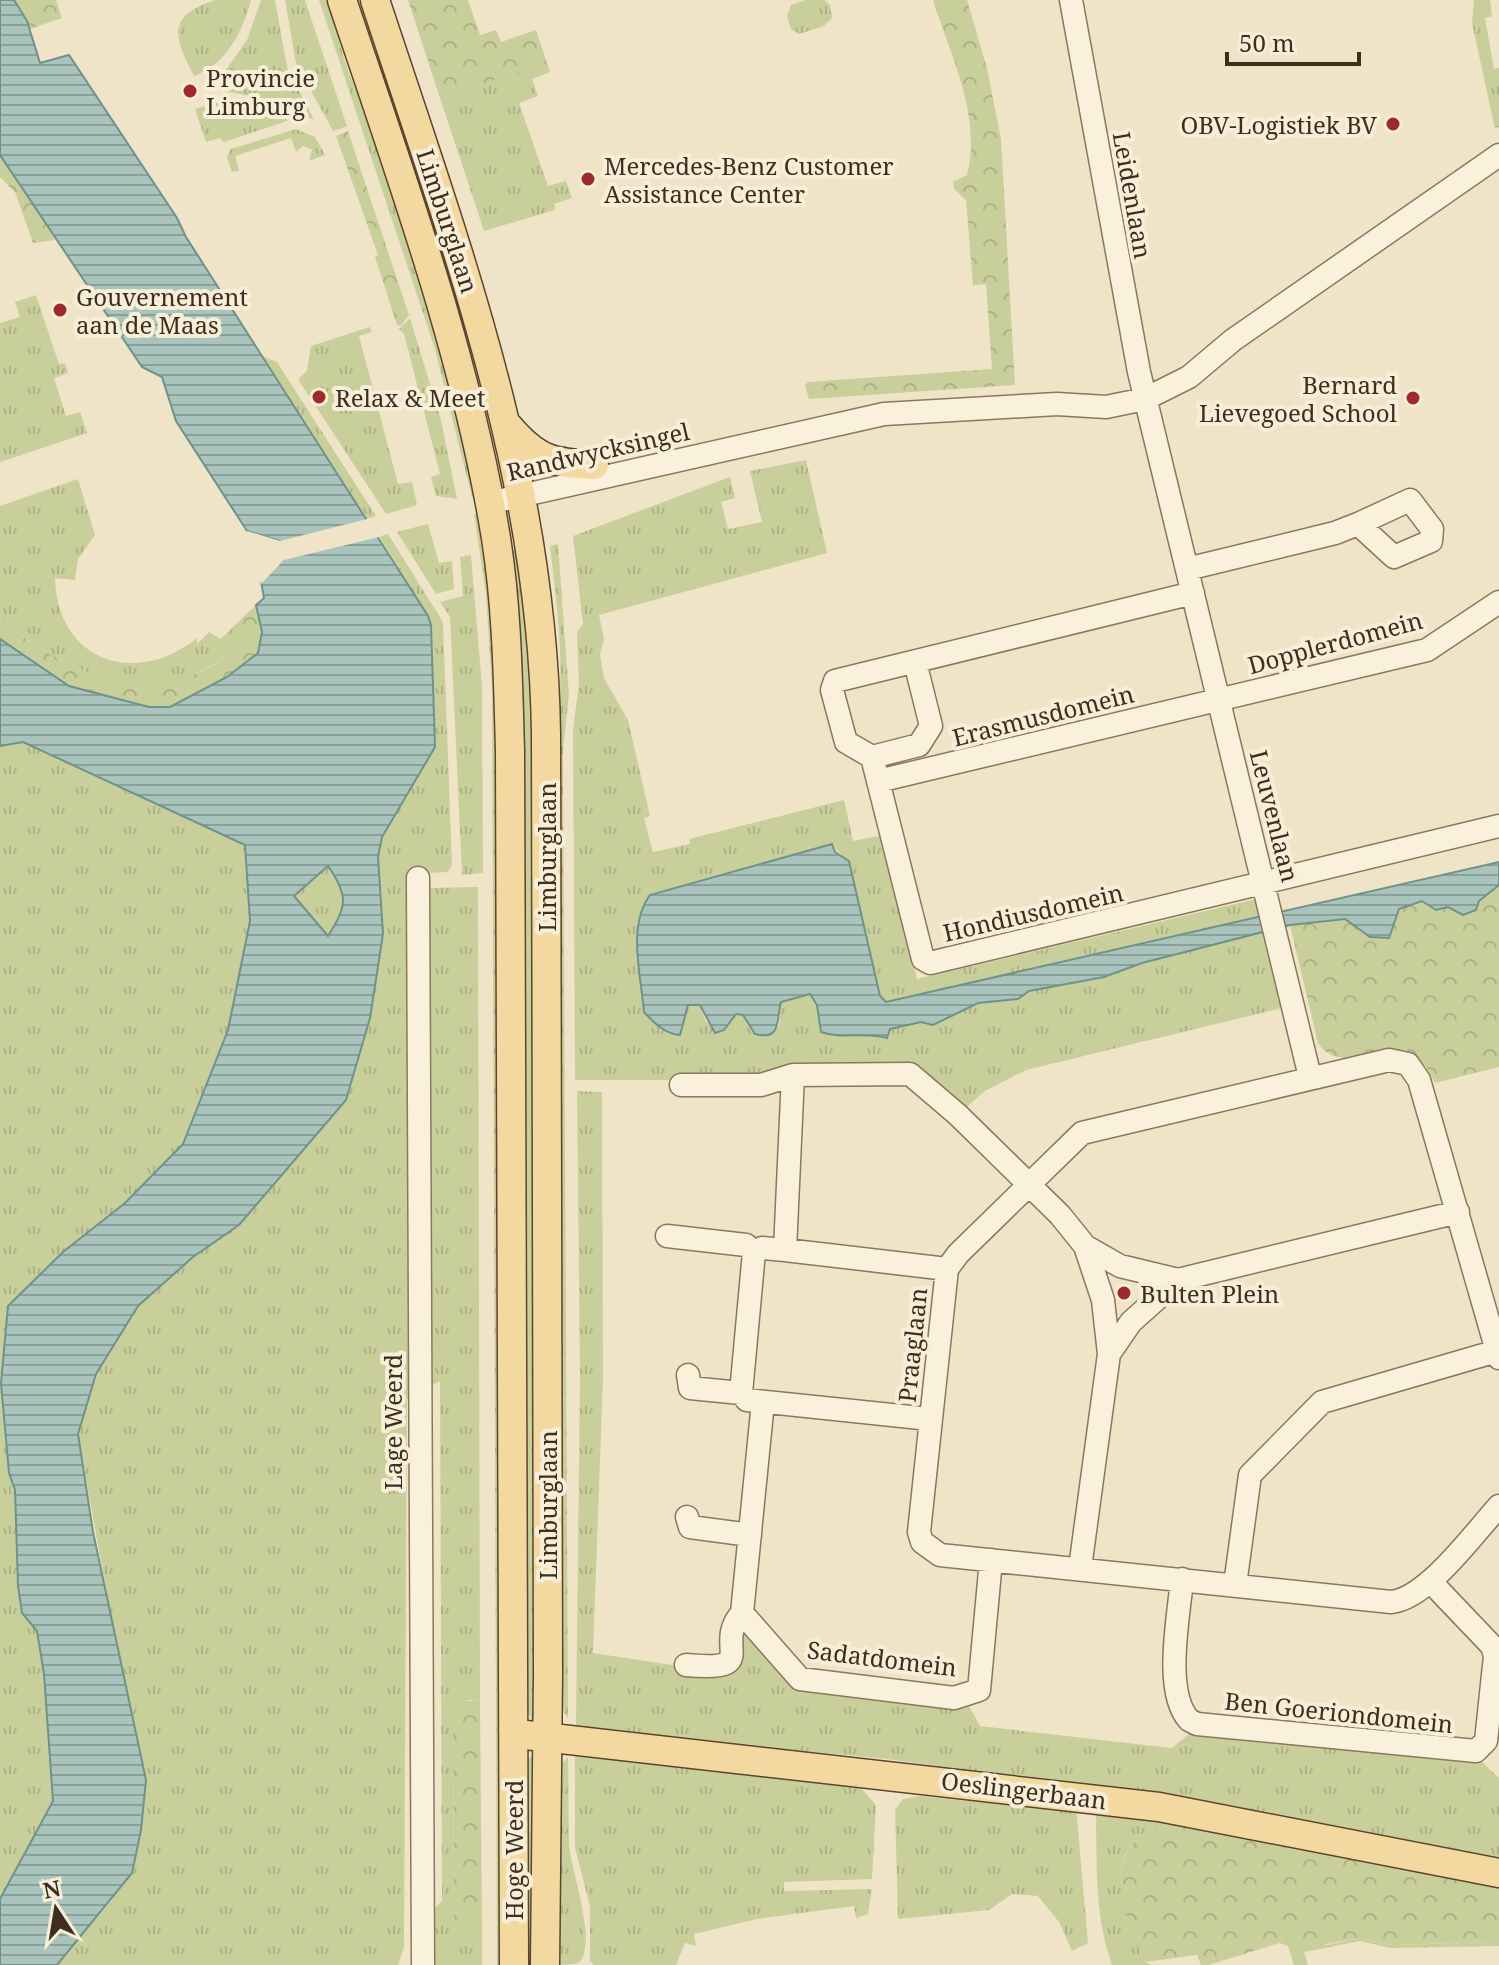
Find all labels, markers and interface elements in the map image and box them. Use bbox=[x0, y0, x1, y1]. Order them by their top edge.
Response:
scale bar bbox=[1227, 16, 1359, 66]
text: 50 m bbox=[1239, 26, 1295, 59]
place label: Provincie Limburg bbox=[206, 61, 315, 122]
marker: Provincie Limburg bbox=[181, 82, 199, 100]
place label: OBV-Logistiek BV bbox=[1180, 108, 1378, 141]
marker: OBV-Logistiek BV bbox=[1384, 115, 1402, 133]
street label: Leidenlaan bbox=[1106, 129, 1160, 261]
street label: Limburglaan bbox=[409, 145, 487, 297]
place label: Mercedes-Benz Customer Assistance Center bbox=[604, 149, 894, 210]
marker: Mercedes-Benz Customer Assistance Center bbox=[579, 170, 597, 188]
place label: Gouvernement aan de Maas bbox=[76, 280, 248, 341]
marker: Gouvernement aan de Maas bbox=[51, 301, 69, 319]
place label: Bernard Lievegoed School bbox=[1199, 368, 1398, 429]
place label: Relax & Meet bbox=[335, 381, 485, 414]
marker: Relax & Meet bbox=[310, 388, 328, 406]
marker: Bernard Lievegoed School bbox=[1404, 389, 1422, 407]
street label: Randwycksingel bbox=[503, 414, 693, 488]
street label: Dopplerdomein bbox=[1244, 603, 1426, 681]
street label: Erasmusdomein bbox=[949, 676, 1137, 754]
street label: Leuvenlaan bbox=[1243, 746, 1307, 886]
street label: Limburglaan bbox=[530, 782, 563, 932]
street label: Hondiusdomein bbox=[940, 875, 1126, 949]
place label: Bulten Plein bbox=[1140, 1277, 1279, 1310]
marker: Bulten Plein bbox=[1115, 1284, 1133, 1302]
street label: Praaglaan bbox=[890, 1286, 934, 1404]
street label: Lage Weerd bbox=[376, 1354, 409, 1490]
street label: Limburglaan bbox=[531, 1430, 564, 1580]
street label: Sadatdomein bbox=[805, 1632, 959, 1684]
street label: Ben Goeriondomein bbox=[1223, 1684, 1455, 1740]
street label: Oeslingerbaan bbox=[939, 1763, 1109, 1817]
street label: Hoge Weerd bbox=[497, 1780, 530, 1920]
north arrow bbox=[16, 1869, 96, 1949]
text: N bbox=[40, 1872, 63, 1905]

